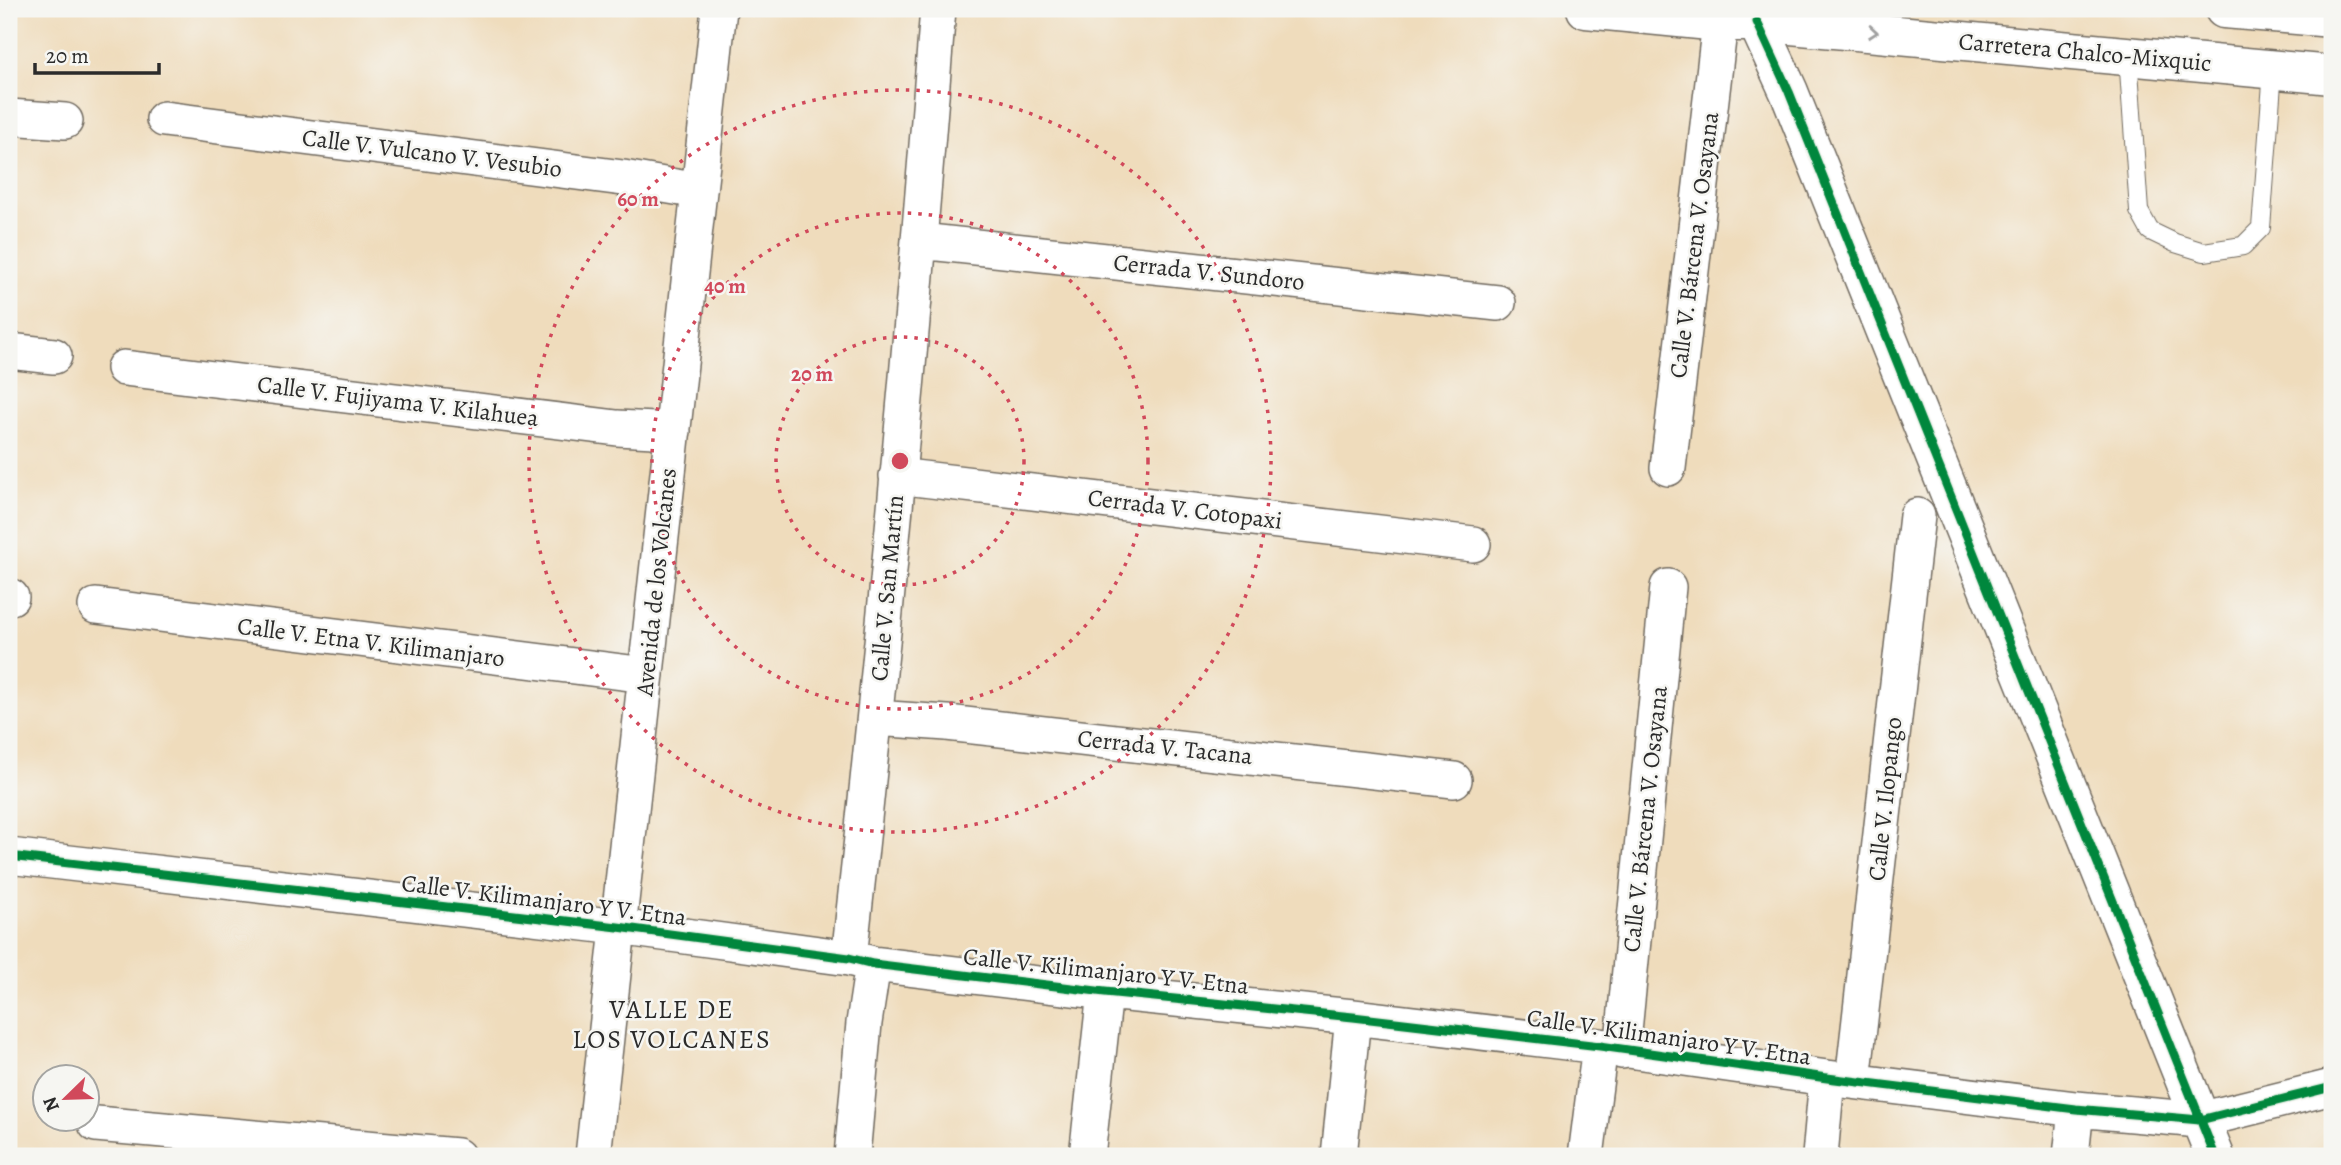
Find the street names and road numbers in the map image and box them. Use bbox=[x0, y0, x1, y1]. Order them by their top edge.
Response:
street label: Carretera Chalco-Mixquic bbox=[1957, 25, 2213, 79]
street label: Calle V. Bárcena V. Osayana bbox=[1662, 109, 1726, 380]
street label: Calle V. Vulcano V. Vesubio bbox=[300, 121, 564, 185]
street label: Cerrada V. Sundoro bbox=[1112, 246, 1306, 298]
street label: Calle V. Fujiyama V. Kilahuea bbox=[256, 368, 541, 434]
street label: Avenida de los Volcanes bbox=[628, 466, 684, 699]
street label: Cerrada V. Cotopaxi bbox=[1086, 481, 1284, 537]
street label: Calle V. San Martín bbox=[863, 494, 911, 682]
street label: Calle V. Etna V. Kilimanjaro bbox=[235, 610, 507, 674]
street label: Calle V. Bárcena V. Osayana bbox=[1615, 683, 1675, 954]
street label: Calle V. Ilopango bbox=[1860, 715, 1910, 883]
street label: Cerrada V. Tacana bbox=[1076, 722, 1255, 772]
street label: Calle V. Kilimanjaro Y V. Etna bbox=[400, 867, 689, 933]
street label: Calle V. Kilimanjaro Y V. Etna bbox=[962, 940, 1251, 1002]
street label: Calle V. Kilimanjaro Y V. Etna bbox=[1525, 1001, 1814, 1073]

